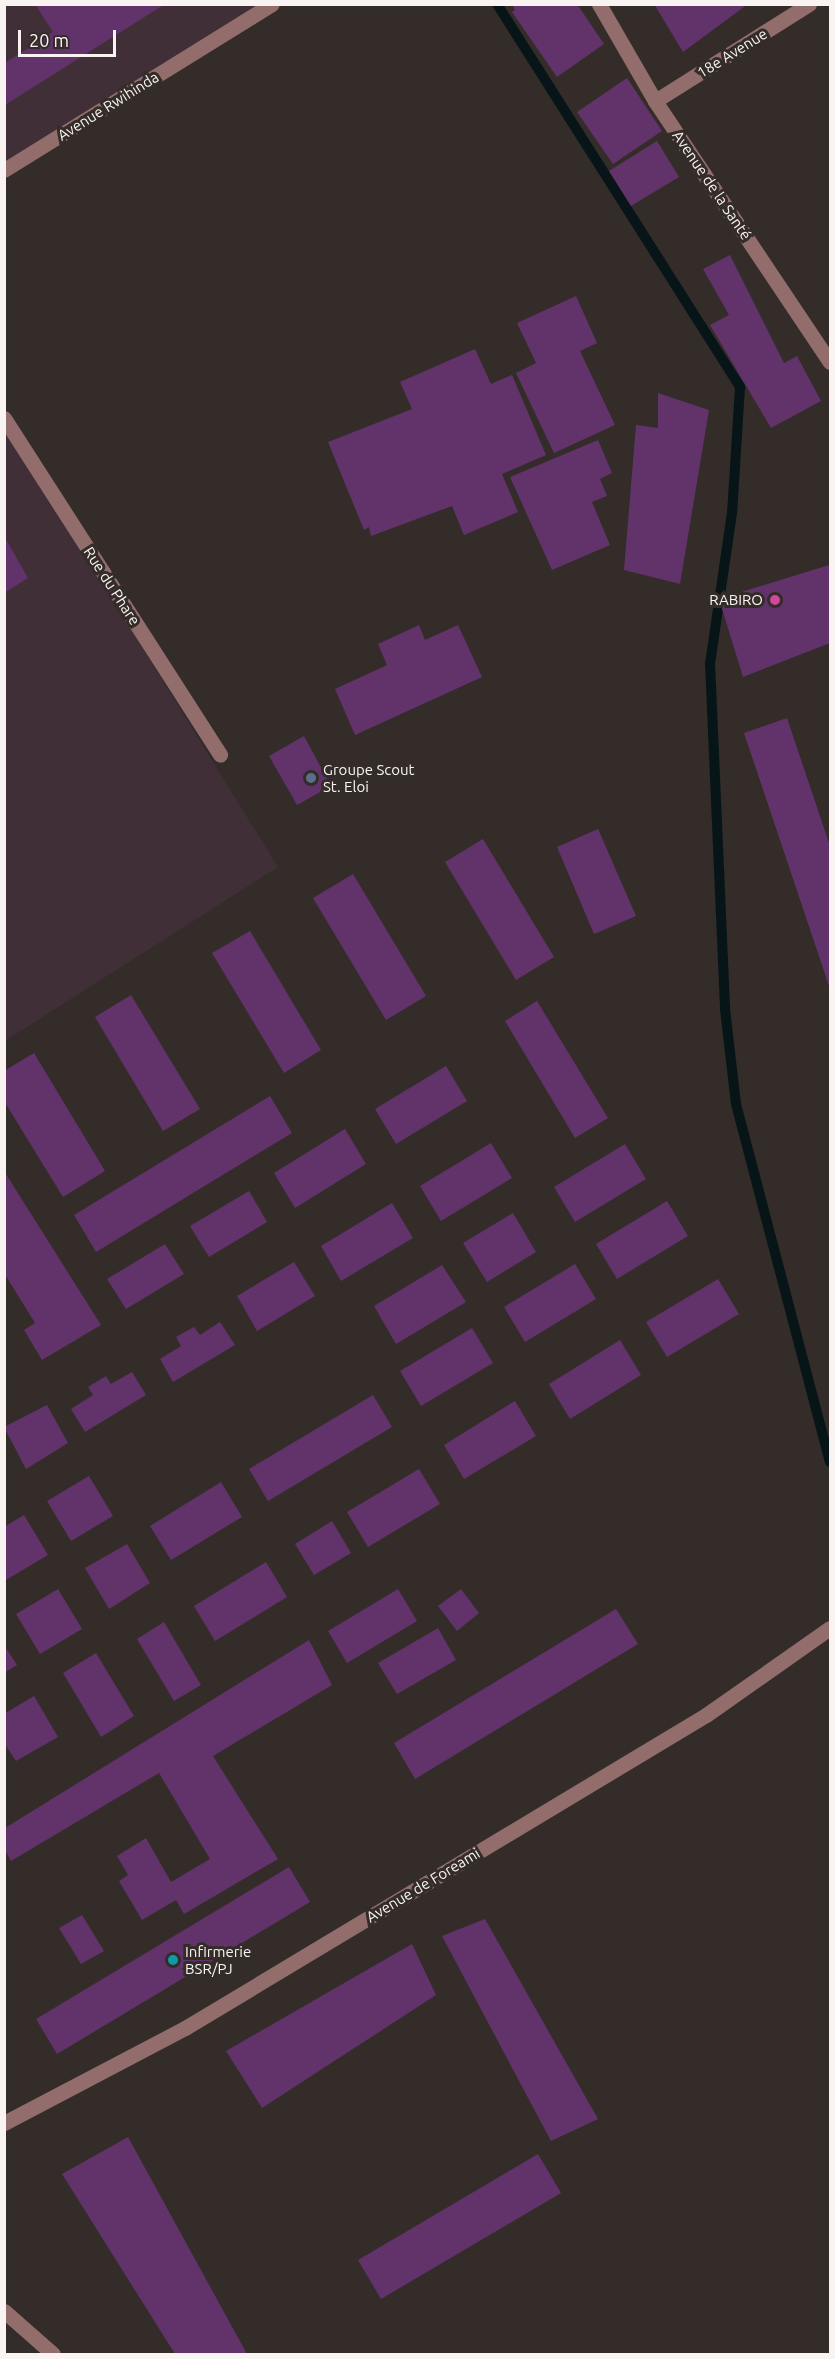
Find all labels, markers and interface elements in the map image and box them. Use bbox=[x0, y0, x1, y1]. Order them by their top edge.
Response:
scale bar bbox=[21, 18, 118, 56]
street label: 18e Avenue bbox=[694, 24, 770, 82]
text: 20 m bbox=[29, 30, 69, 50]
street label: Avenue Rwihinda bbox=[54, 68, 162, 144]
street label: Avenue de la Santé bbox=[669, 127, 755, 243]
street label: Rue du Phare bbox=[80, 544, 144, 628]
place label: RABIRO bbox=[709, 591, 763, 609]
marker: RABIRO bbox=[768, 593, 782, 607]
place label: Groupe Scout St. Eloi bbox=[323, 760, 414, 795]
marker: Groupe Scout St. Eloi bbox=[304, 771, 318, 785]
street label: Avenue de Foreami bbox=[363, 1844, 483, 1926]
place label: Infirmerie BSR/PJ bbox=[185, 1942, 251, 1977]
marker: Infirmerie BSR/PJ bbox=[166, 1953, 180, 1967]

